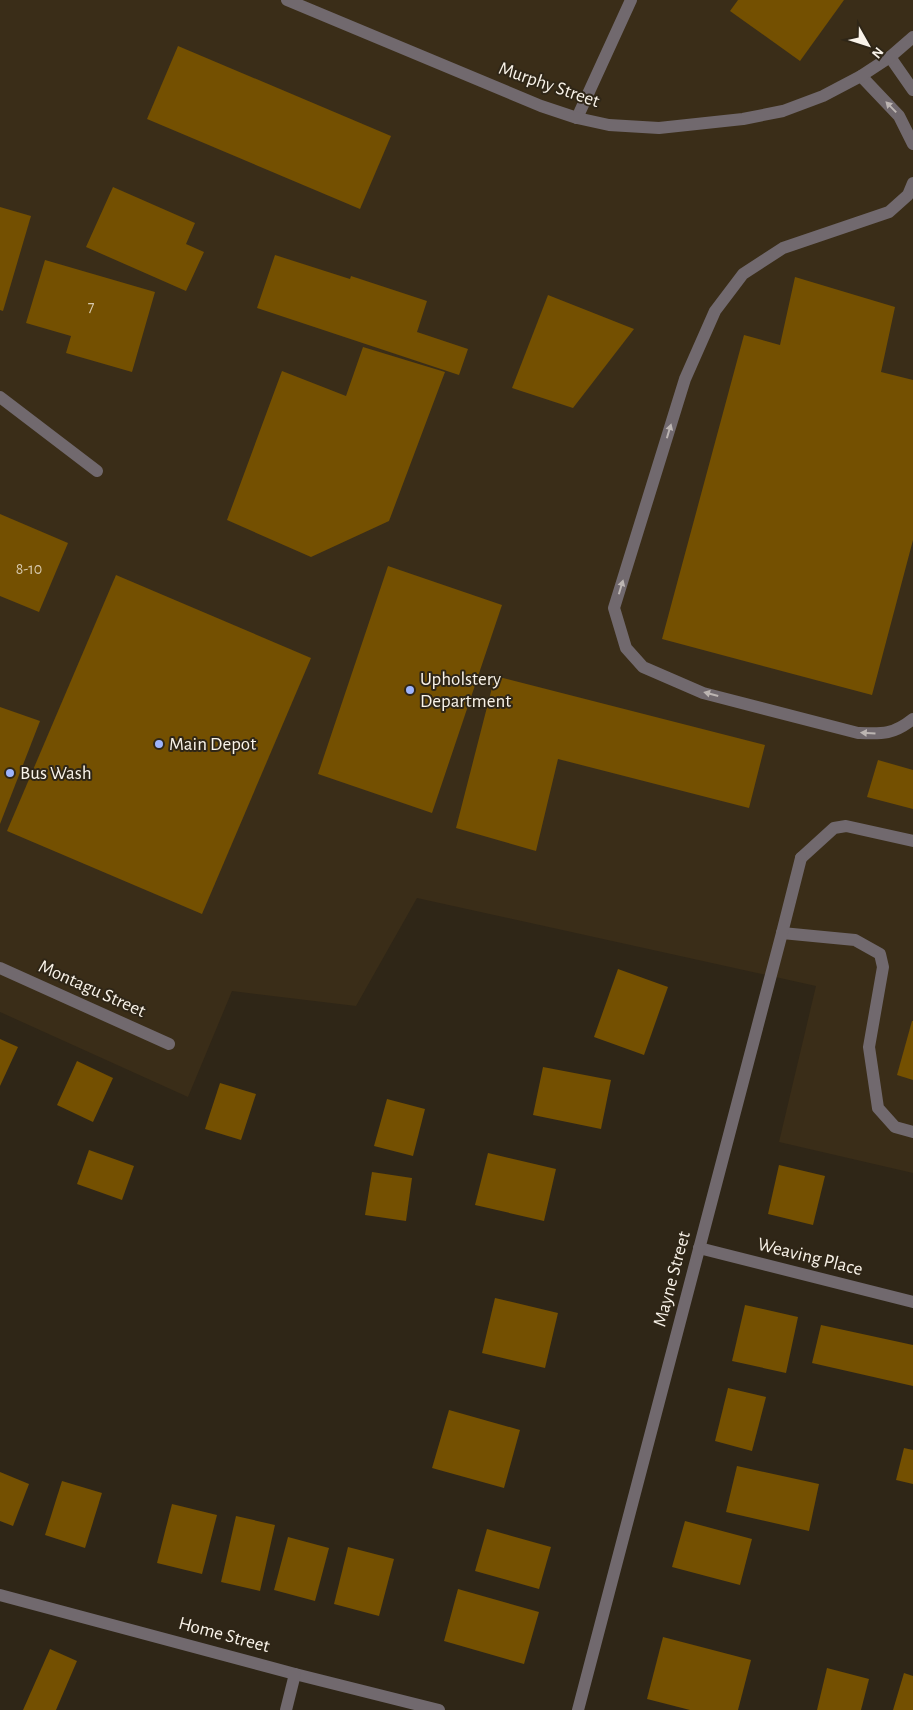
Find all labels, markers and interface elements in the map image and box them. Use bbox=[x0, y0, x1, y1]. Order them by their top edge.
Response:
north arrow bbox=[843, 20, 893, 70]
text: N bbox=[869, 44, 886, 61]
street label: Murphy Street bbox=[496, 59, 602, 111]
one-way arrow bbox=[885, 102, 897, 114]
house number: 7 bbox=[88, 299, 95, 315]
one-way arrow bbox=[665, 424, 673, 439]
house number: 8-10 bbox=[16, 561, 42, 577]
one-way arrow bbox=[617, 579, 625, 594]
place label: Upholstery Department bbox=[420, 670, 511, 711]
marker: Upholstery Department bbox=[404, 684, 416, 696]
one-way arrow bbox=[703, 690, 718, 698]
one-way arrow bbox=[860, 729, 876, 737]
place label: Main Depot bbox=[169, 735, 256, 754]
marker: Main Depot bbox=[153, 738, 165, 750]
place label: Bus Wash bbox=[20, 764, 92, 783]
marker: Bus Wash bbox=[4, 767, 16, 779]
street label: Montagu Street bbox=[36, 957, 148, 1021]
street label: Mayne Street bbox=[650, 1229, 694, 1329]
street label: Weaving Place bbox=[755, 1235, 865, 1279]
street label: Home Street bbox=[176, 1614, 272, 1656]

